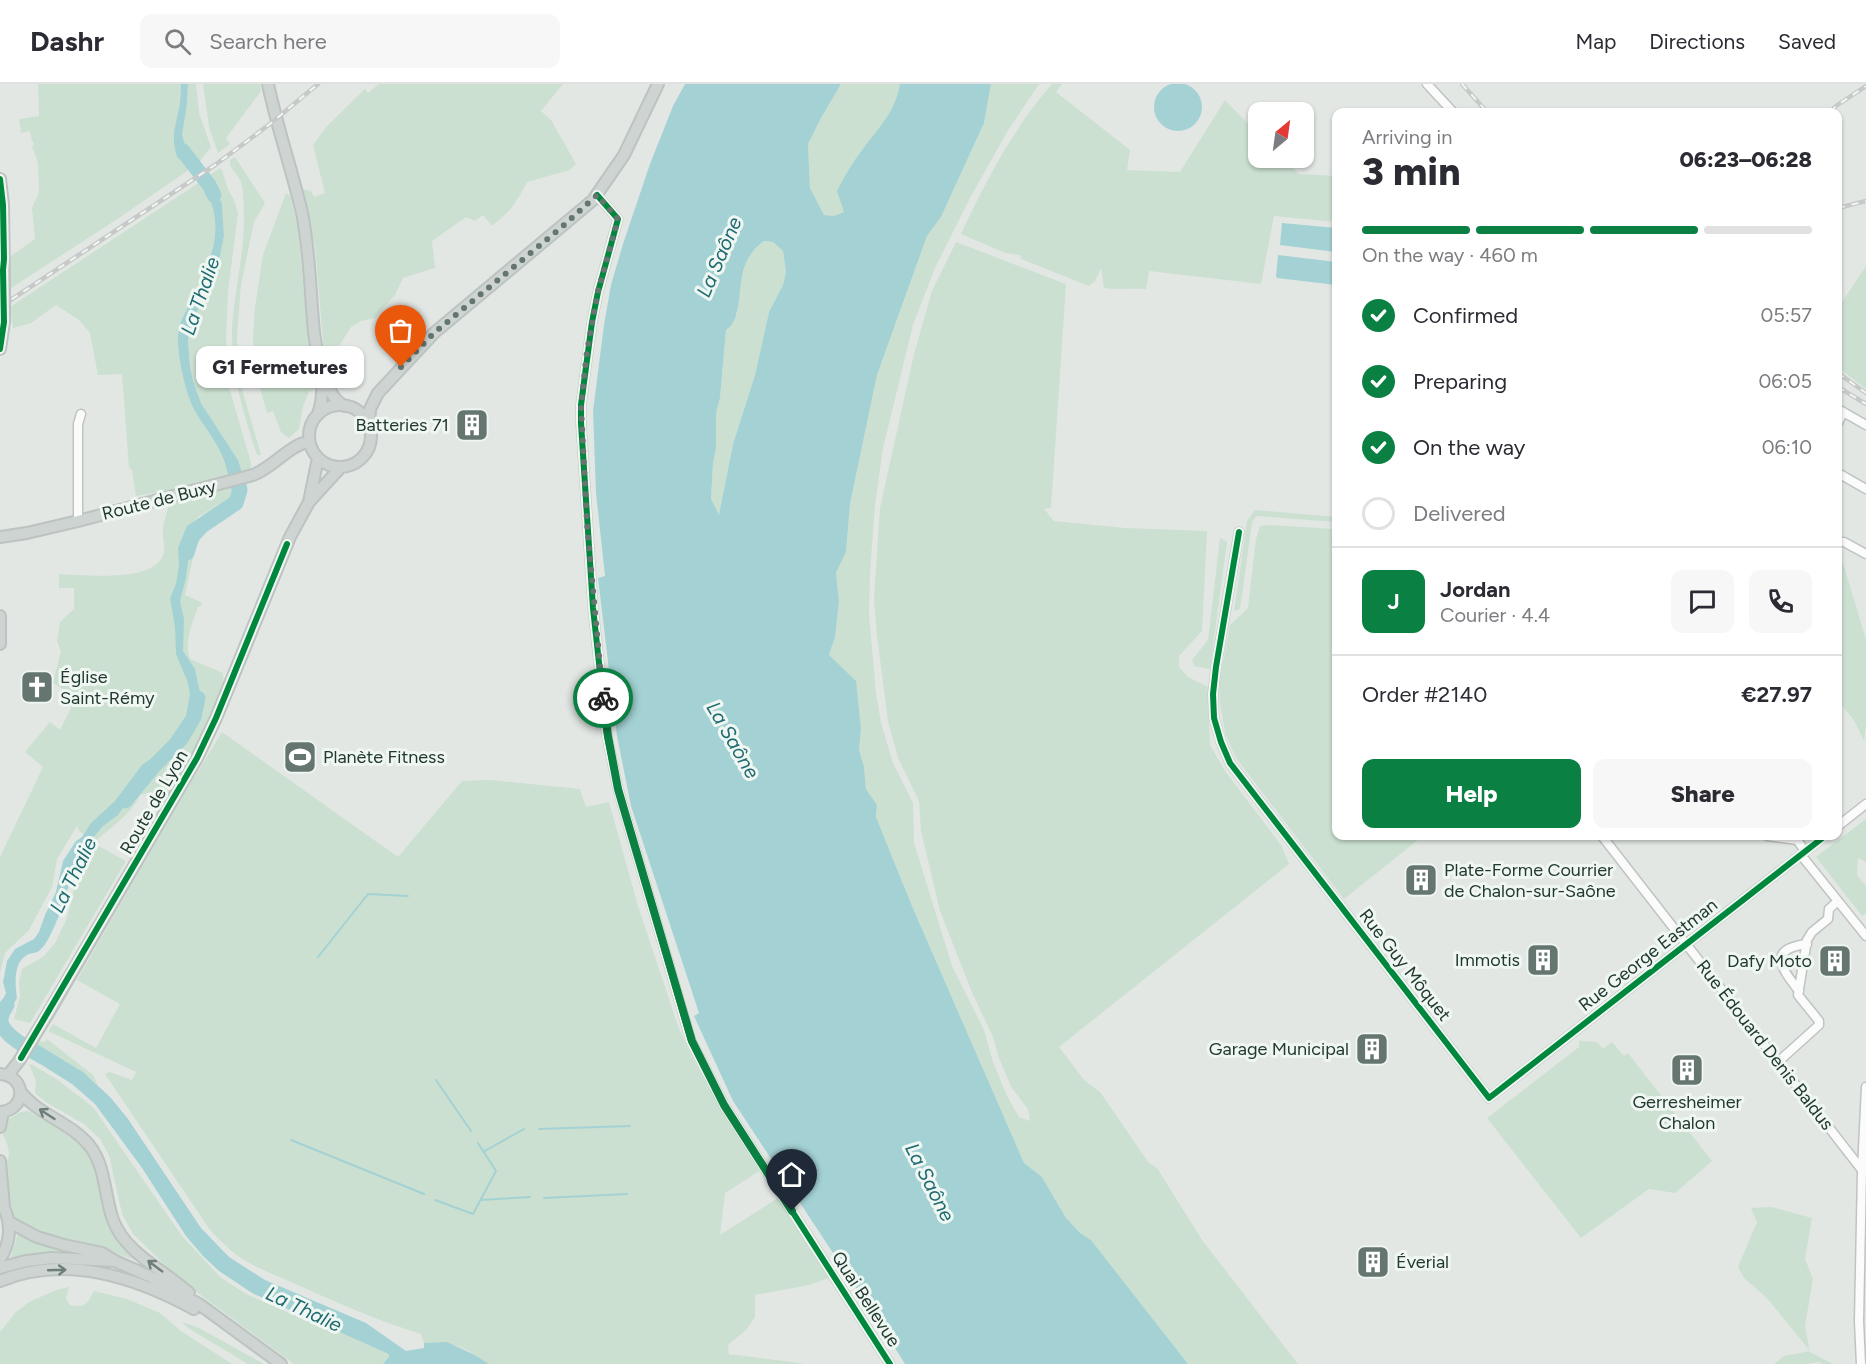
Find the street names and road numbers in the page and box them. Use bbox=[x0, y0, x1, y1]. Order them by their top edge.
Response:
street label: Route de Buxy bbox=[100, 475, 219, 525]
street label: Route de Lyon bbox=[115, 746, 193, 858]
street label: Rue George Eastman bbox=[1574, 894, 1722, 1016]
street label: Rue Guy Môquet bbox=[1354, 905, 1456, 1025]
street label: Rue Édouard Denis Baldus bbox=[1692, 956, 1838, 1134]
street label: Quai Bellevue bbox=[827, 1247, 905, 1351]

